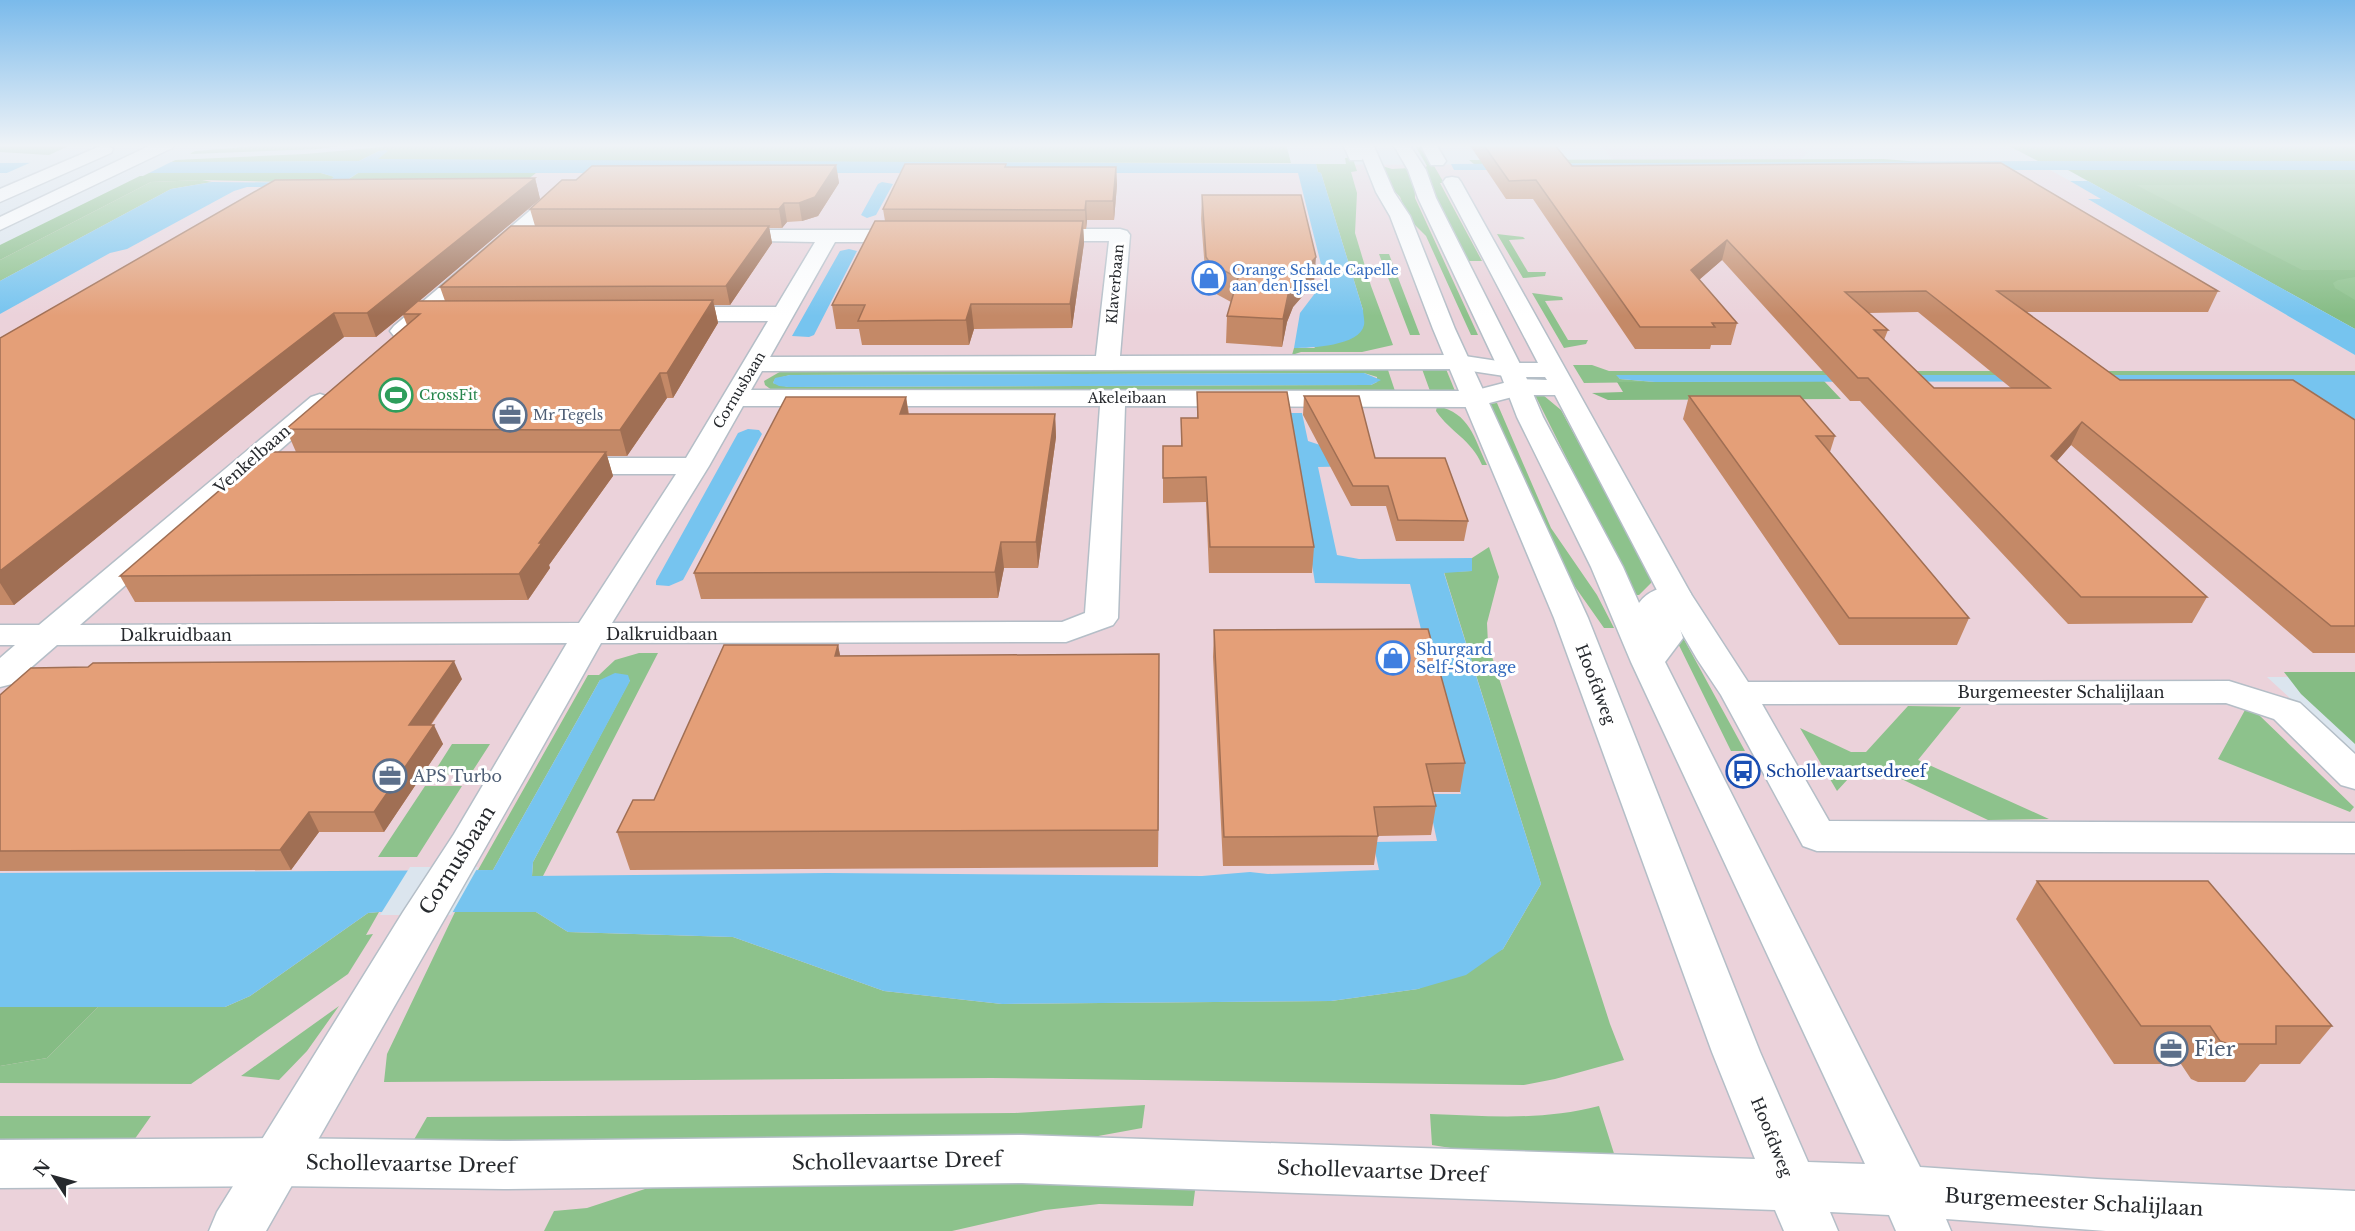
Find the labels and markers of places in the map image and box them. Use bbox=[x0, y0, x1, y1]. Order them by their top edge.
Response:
shop icon: Orange Schade Capelle aan den IJssel bbox=[1191, 260, 1227, 296]
place label: Orange Schade Capelle aan den IJssel bbox=[1232, 261, 1399, 295]
sports icon: CrossFit bbox=[378, 377, 414, 413]
place label: CrossFit bbox=[419, 386, 479, 404]
office icon: Mr Tegels bbox=[492, 397, 528, 433]
place label: Mr Tegels bbox=[533, 406, 603, 424]
place label: Shurgard Self-Storage bbox=[1416, 639, 1516, 677]
shop icon: Shurgard Self-Storage bbox=[1375, 640, 1411, 676]
bus stop icon: Schollevaartsedreef bbox=[1725, 753, 1761, 789]
office icon: APS Turbo bbox=[372, 758, 408, 794]
place label: Schollevaartsedreef bbox=[1766, 761, 1929, 781]
place label: APS Turbo bbox=[412, 766, 502, 786]
office icon: Fier bbox=[2153, 1031, 2189, 1067]
place label: Fier bbox=[2194, 1037, 2236, 1061]

